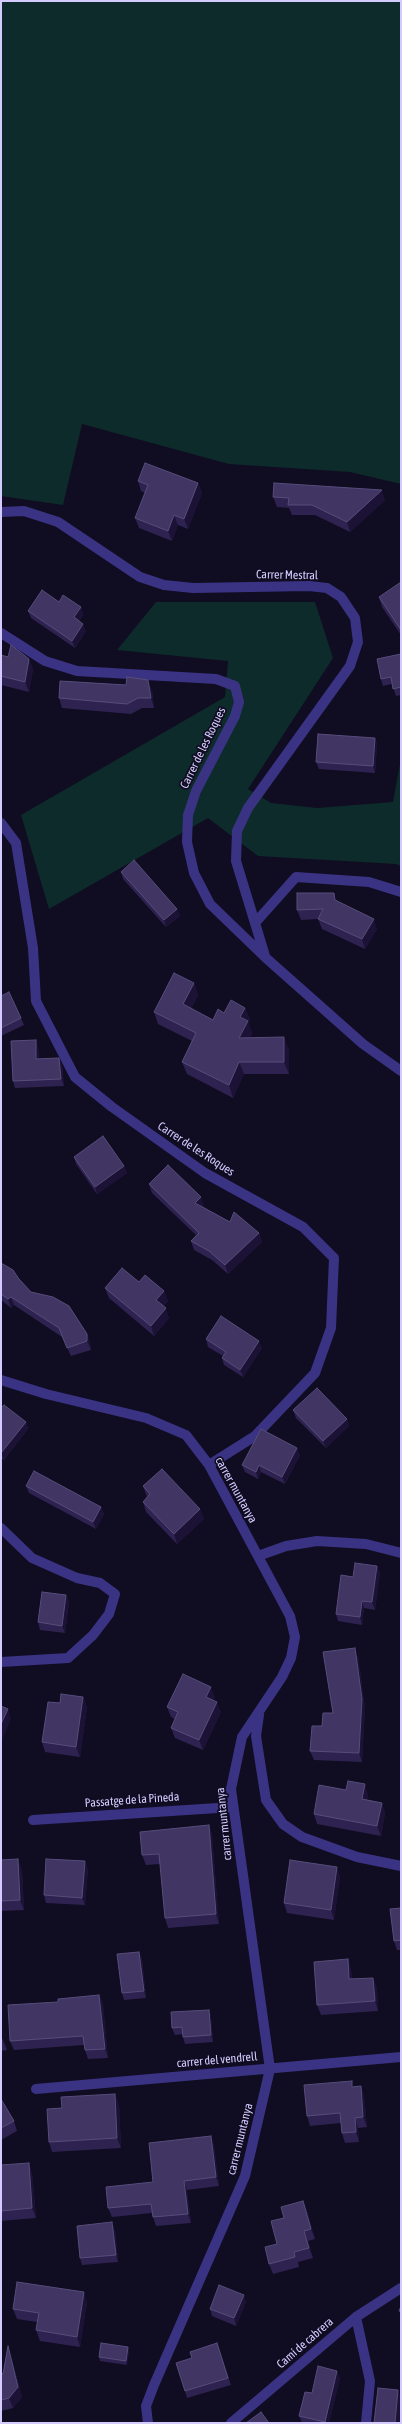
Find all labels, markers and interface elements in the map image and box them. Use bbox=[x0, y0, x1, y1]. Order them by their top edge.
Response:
street label: Carrer Mestral bbox=[256, 567, 318, 583]
street label: Carrer de les Roques bbox=[177, 705, 229, 791]
street label: Carrer de les Roques bbox=[155, 1119, 237, 1179]
street label: carrer muntanya bbox=[212, 1454, 260, 1526]
street label: carrer muntanya bbox=[213, 1787, 235, 1861]
street label: Passatge de la Pineda bbox=[84, 1790, 180, 1810]
street label: carrer del vendrell bbox=[176, 2049, 258, 2071]
street label: carrer muntanya bbox=[224, 2102, 256, 2176]
street label: Camí de cabrera bbox=[274, 2314, 336, 2372]

